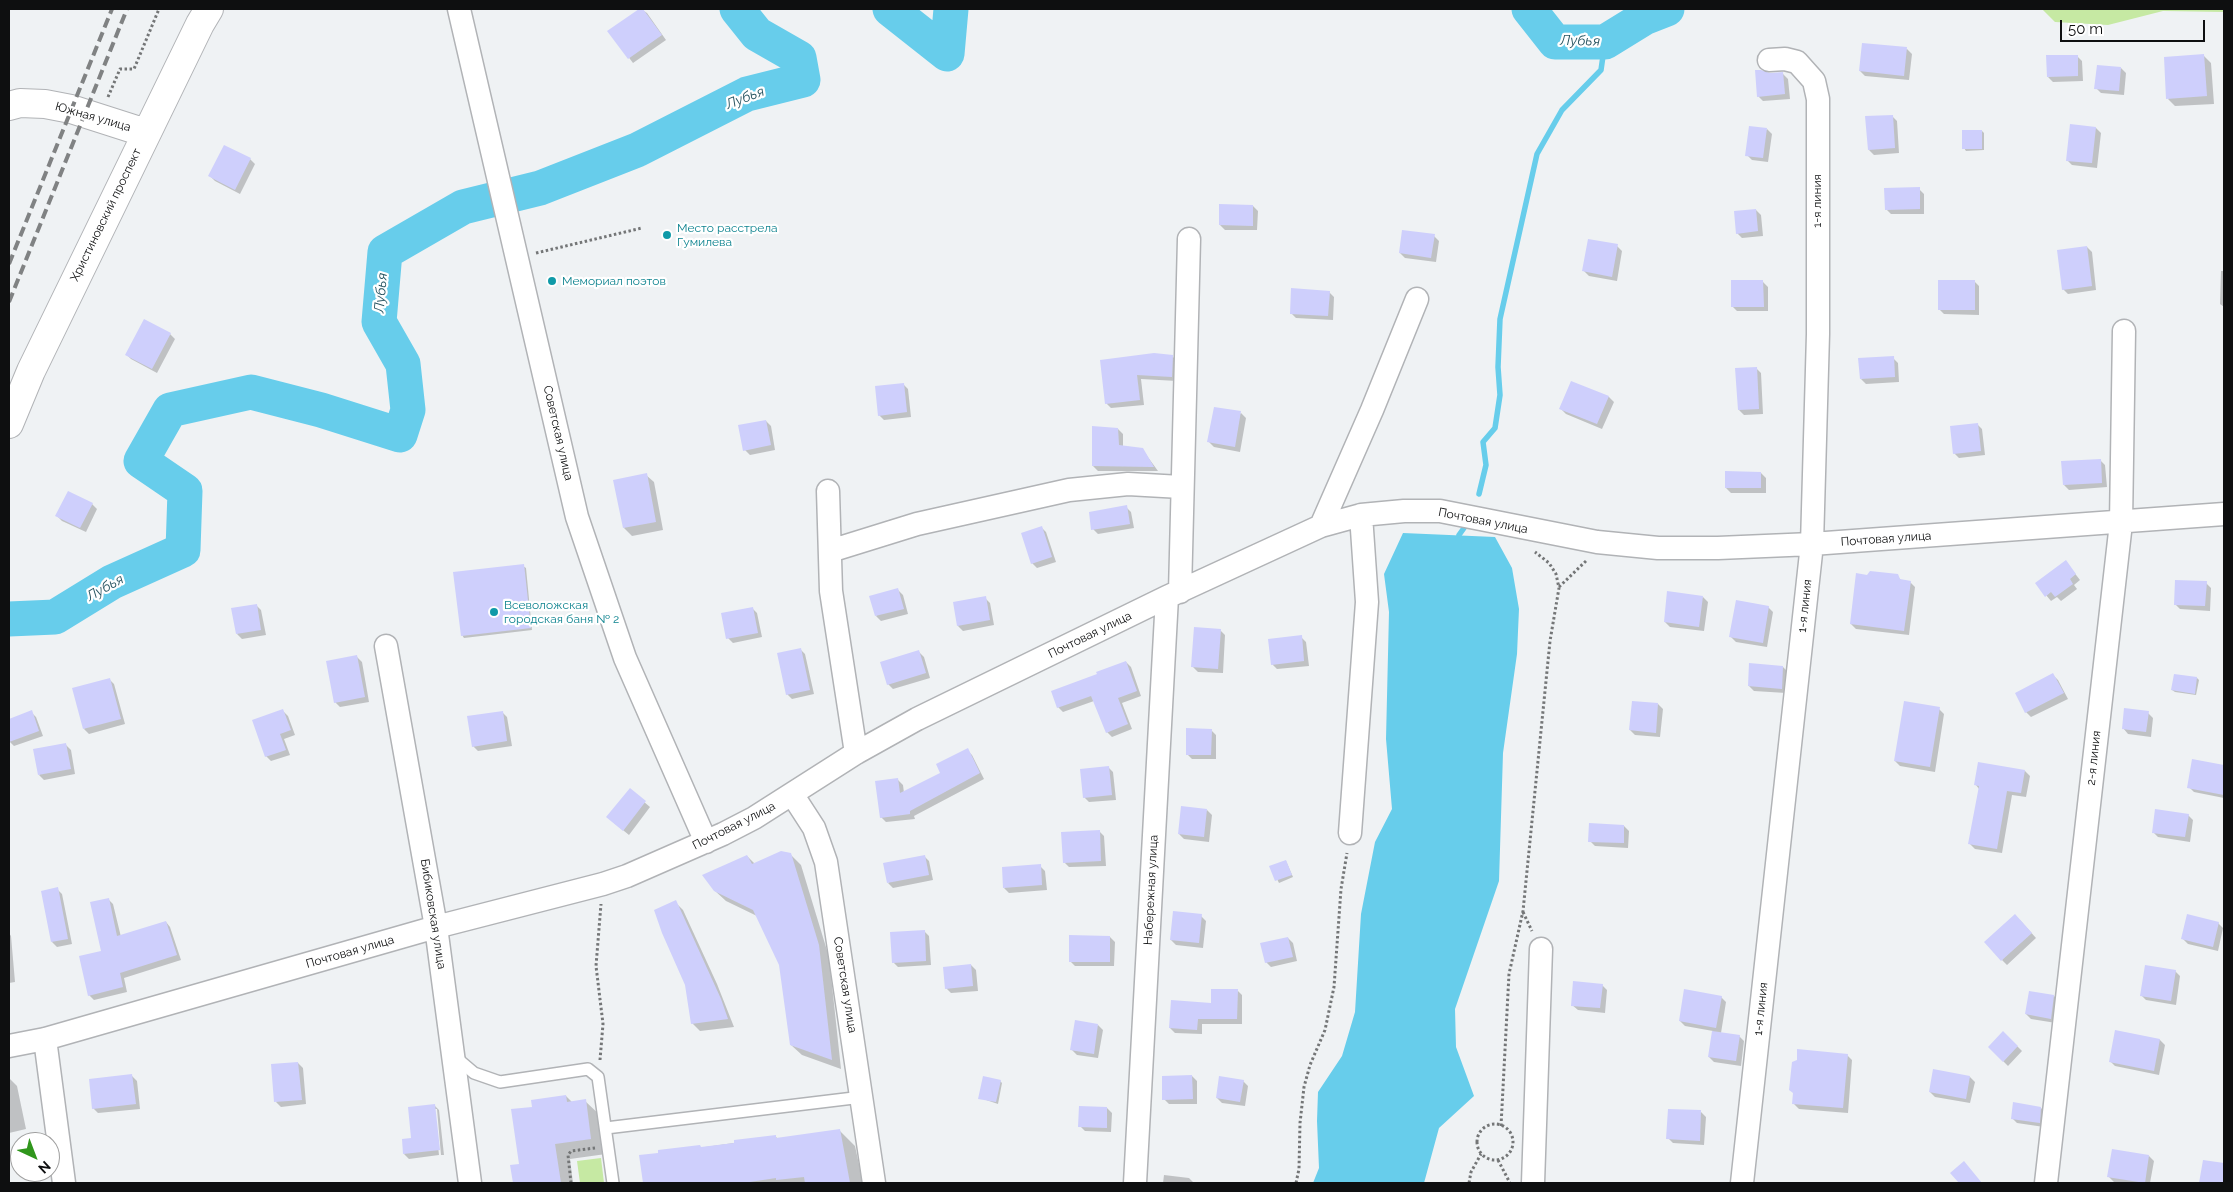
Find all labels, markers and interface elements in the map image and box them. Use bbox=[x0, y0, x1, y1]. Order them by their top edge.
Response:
scale bar bbox=[2063, 10, 2208, 42]
text: 50 m bbox=[2068, 20, 2103, 38]
water label: Лубья bbox=[1560, 32, 1600, 50]
water label: Лубья bbox=[723, 83, 767, 113]
street label: Южная улица bbox=[54, 99, 132, 135]
street label: Христиновский проспект bbox=[68, 146, 144, 284]
street label: 1-я линия bbox=[1810, 174, 1824, 228]
place label: Место расстрела Гумилева bbox=[677, 221, 778, 249]
marker: Место расстрела Гумилева bbox=[661, 229, 673, 241]
water label: Лубья bbox=[371, 272, 391, 314]
place label: Мемориал поэтов bbox=[562, 274, 666, 288]
marker: Мемориал поэтов bbox=[546, 275, 558, 287]
street label: Советская улица bbox=[540, 384, 576, 482]
street label: Почтовая улица bbox=[1437, 505, 1529, 537]
street label: Почтовая улица bbox=[1840, 529, 1932, 549]
water label: Лубья bbox=[83, 571, 127, 605]
street label: 1-я линия bbox=[1795, 579, 1815, 633]
place label: Всеволожская городская баня № 2 bbox=[504, 598, 619, 626]
marker: Всеволожская городская баня № 2 bbox=[488, 606, 500, 618]
street label: Почтовая улица bbox=[1046, 609, 1134, 661]
street label: 2-я линия bbox=[2084, 730, 2104, 786]
street label: Почтовая улица bbox=[690, 799, 778, 853]
street label: Набережная улица bbox=[1141, 835, 1161, 945]
street label: Бибиковская улица bbox=[417, 858, 449, 970]
street label: Почтовая улица bbox=[304, 933, 396, 971]
street label: Советская улица bbox=[830, 936, 860, 1034]
street label: 1-я линия bbox=[1751, 982, 1771, 1036]
north arrow bbox=[10, 1132, 60, 1182]
text: N bbox=[35, 1158, 54, 1177]

